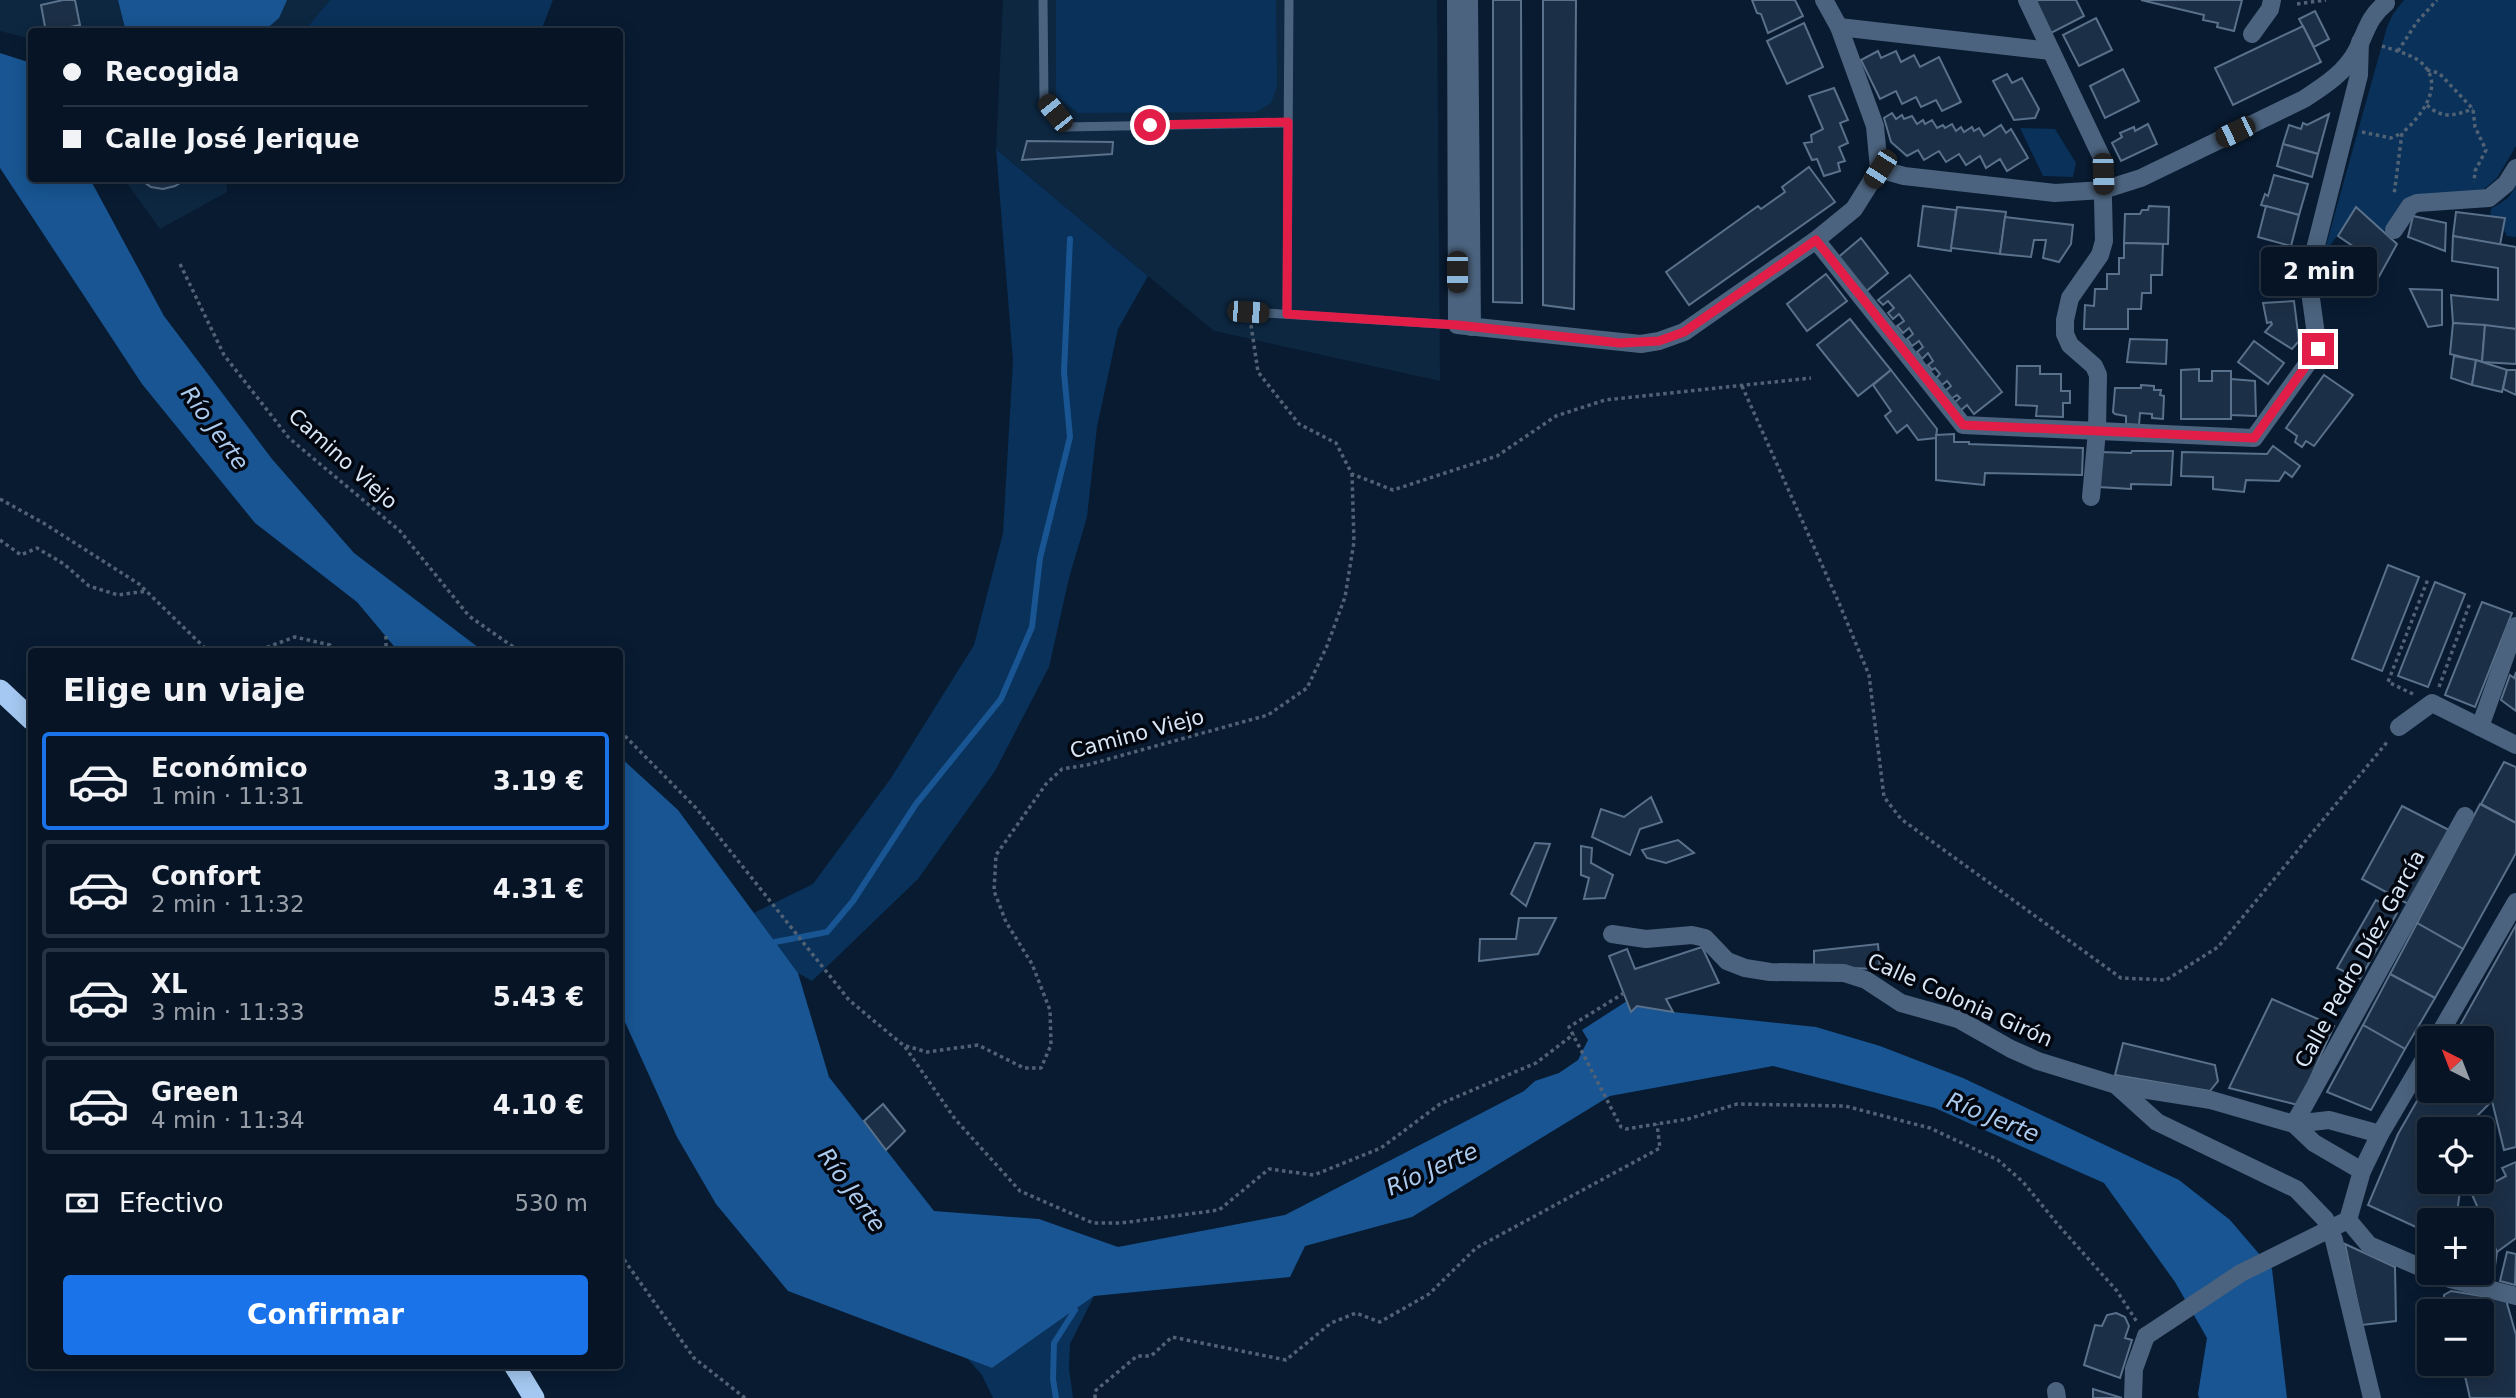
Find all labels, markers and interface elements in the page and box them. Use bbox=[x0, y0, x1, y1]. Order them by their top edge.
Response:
text: Recogida bbox=[105, 57, 240, 87]
car bbox=[1034, 90, 1077, 136]
route start bbox=[1134, 109, 1166, 141]
car bbox=[2212, 113, 2259, 151]
text: Calle José Jerique bbox=[105, 124, 360, 154]
car bbox=[1860, 146, 1901, 192]
car bbox=[2092, 153, 2115, 195]
callout: 2 min bbox=[2260, 247, 2376, 296]
car bbox=[1447, 251, 1468, 293]
text: 2 min bbox=[2283, 258, 2355, 284]
car bbox=[1227, 300, 1270, 324]
route end bbox=[2302, 333, 2334, 365]
water label: Río Jerte bbox=[176, 381, 254, 475]
street label: Camino Viejo bbox=[284, 404, 402, 514]
text: Elige un viaje bbox=[63, 671, 305, 709]
street label: Camino Viejo bbox=[1067, 705, 1207, 763]
icon: car bbox=[67, 750, 130, 813]
text: Económico bbox=[151, 753, 308, 783]
text: 3.19 € bbox=[493, 766, 584, 796]
text: 1 min · 11:31 bbox=[151, 783, 305, 809]
street label: Calle Pedro Díez García bbox=[2290, 846, 2430, 1072]
icon: car bbox=[67, 858, 130, 921]
text: Confort bbox=[151, 861, 261, 891]
text: 4.31 € bbox=[493, 874, 584, 904]
text: 2 min · 11:32 bbox=[151, 891, 305, 917]
street label: Calle Colonia Girón bbox=[1864, 948, 2056, 1052]
icon: car bbox=[67, 966, 130, 1029]
text: XL bbox=[151, 969, 188, 999]
text: 5.43 € bbox=[493, 982, 584, 1012]
text: 3 min · 11:33 bbox=[151, 999, 305, 1025]
north arrow bbox=[2417, 1026, 2494, 1102]
map controls bbox=[2417, 1026, 2494, 1376]
icon: car bbox=[67, 1074, 130, 1137]
text: Green bbox=[151, 1077, 239, 1107]
water label: Río Jerte bbox=[1943, 1087, 2043, 1147]
text: 4.10 € bbox=[493, 1090, 584, 1120]
text: 4 min · 11:34 bbox=[151, 1107, 305, 1133]
button: locate bbox=[2417, 1117, 2494, 1194]
water label: Río Jerte bbox=[1382, 1137, 1482, 1201]
water label: Río Jerte bbox=[813, 1143, 891, 1237]
icon: cash bbox=[63, 1184, 101, 1222]
text: Efectivo bbox=[119, 1188, 224, 1218]
text: 530 m bbox=[514, 1190, 588, 1216]
button: + bbox=[2417, 1208, 2494, 1285]
button: Confirmar bbox=[63, 1275, 588, 1355]
button: − bbox=[2417, 1299, 2494, 1376]

